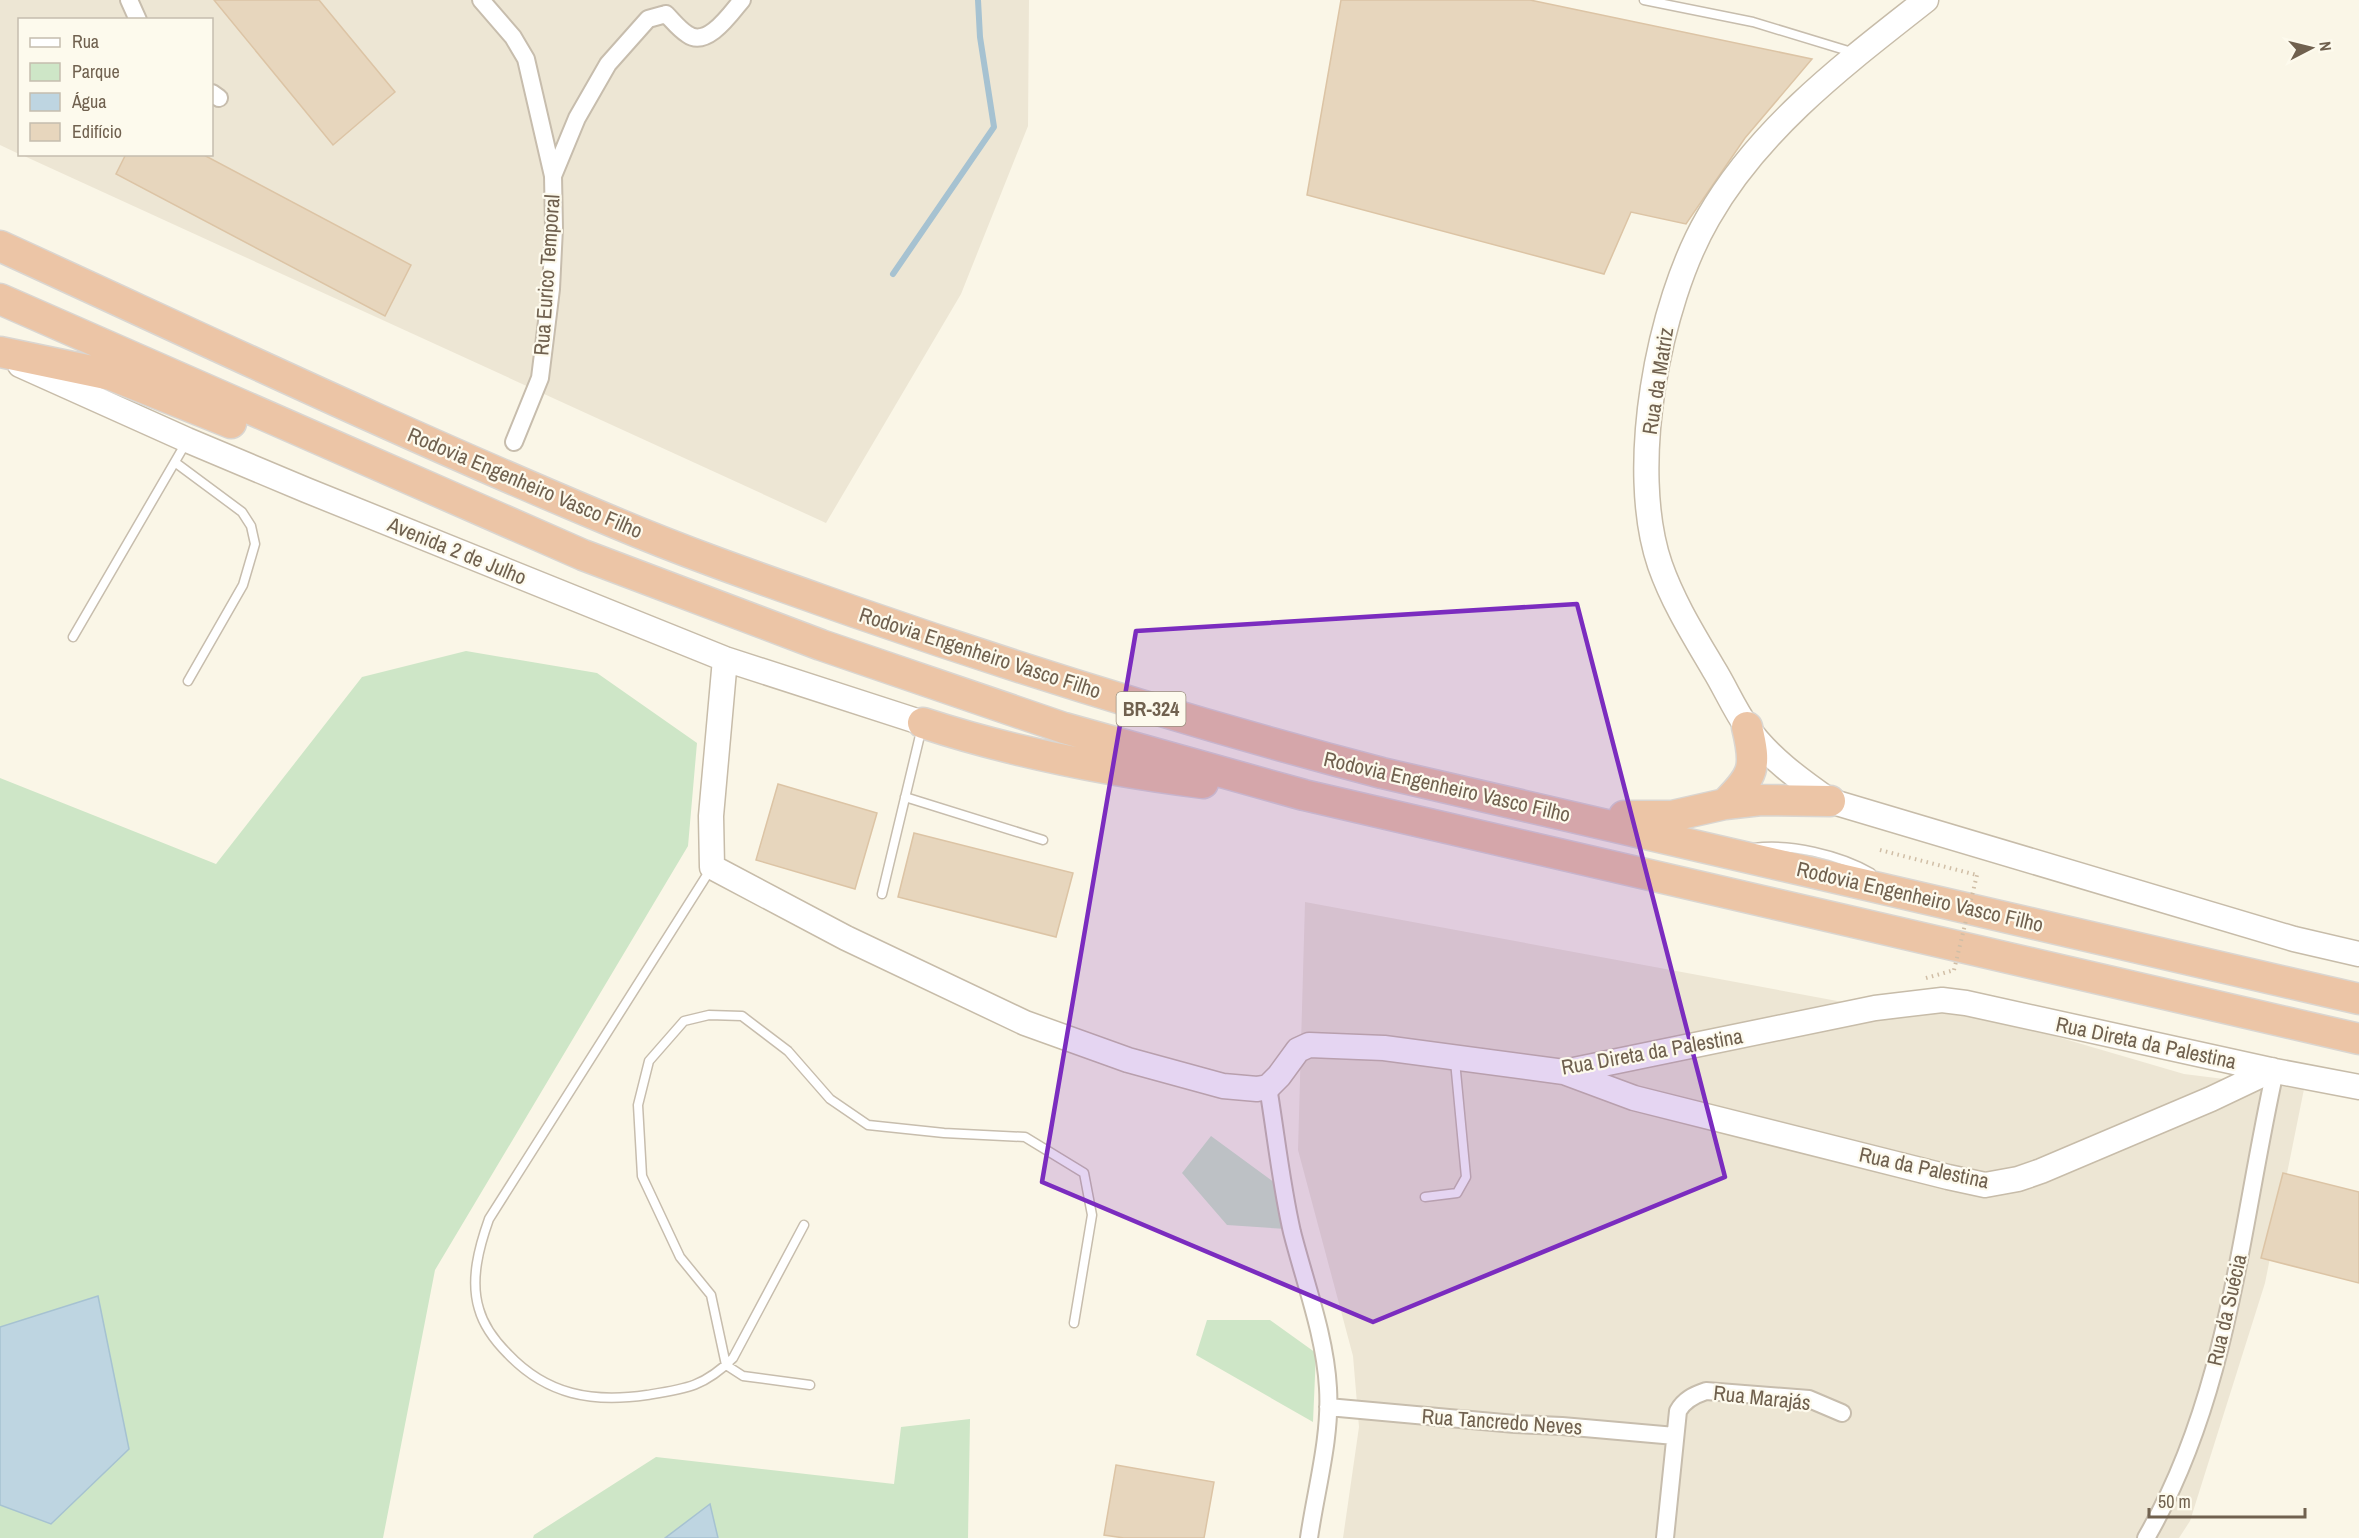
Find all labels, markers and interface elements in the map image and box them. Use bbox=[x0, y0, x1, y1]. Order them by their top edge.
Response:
legend bbox=[18, 18, 213, 156]
north arrow bbox=[2281, 18, 2341, 78]
text: Rua bbox=[72, 29, 99, 54]
text: N bbox=[2314, 40, 2337, 52]
text: Parque bbox=[72, 59, 120, 84]
text: Água bbox=[71, 89, 106, 114]
text: Edifício bbox=[72, 119, 122, 144]
street label: Rua Eurico Temporal bbox=[526, 193, 567, 357]
street label: Rua da Matriz bbox=[1635, 325, 1680, 437]
street label: Rodovia Engenheiro Vasco Filho bbox=[403, 420, 647, 545]
street label: Avenida 2 de Julho bbox=[383, 509, 531, 592]
street label: Rodovia Engenheiro Vasco Filho bbox=[856, 600, 1105, 705]
road number: BR-324 bbox=[1116, 692, 1186, 726]
street label: Rodovia Engenheiro Vasco Filho bbox=[1321, 744, 1573, 829]
street label: Rodovia Engenheiro Vasco Filho bbox=[1794, 854, 2046, 939]
street label: Rua Direta da Palestina bbox=[2053, 1009, 2239, 1076]
street label: Rua Direta da Palestina bbox=[1559, 1021, 1745, 1082]
street label: Rua da Palestina bbox=[1856, 1140, 1992, 1196]
street label: Rua da Suécia bbox=[2200, 1251, 2254, 1369]
street label: Rua Marajás bbox=[1712, 1378, 1812, 1417]
street label: Rua Tancredo Neves bbox=[1421, 1401, 1583, 1442]
scale bar bbox=[2149, 1481, 2305, 1519]
text: 50 m bbox=[2158, 1489, 2191, 1514]

